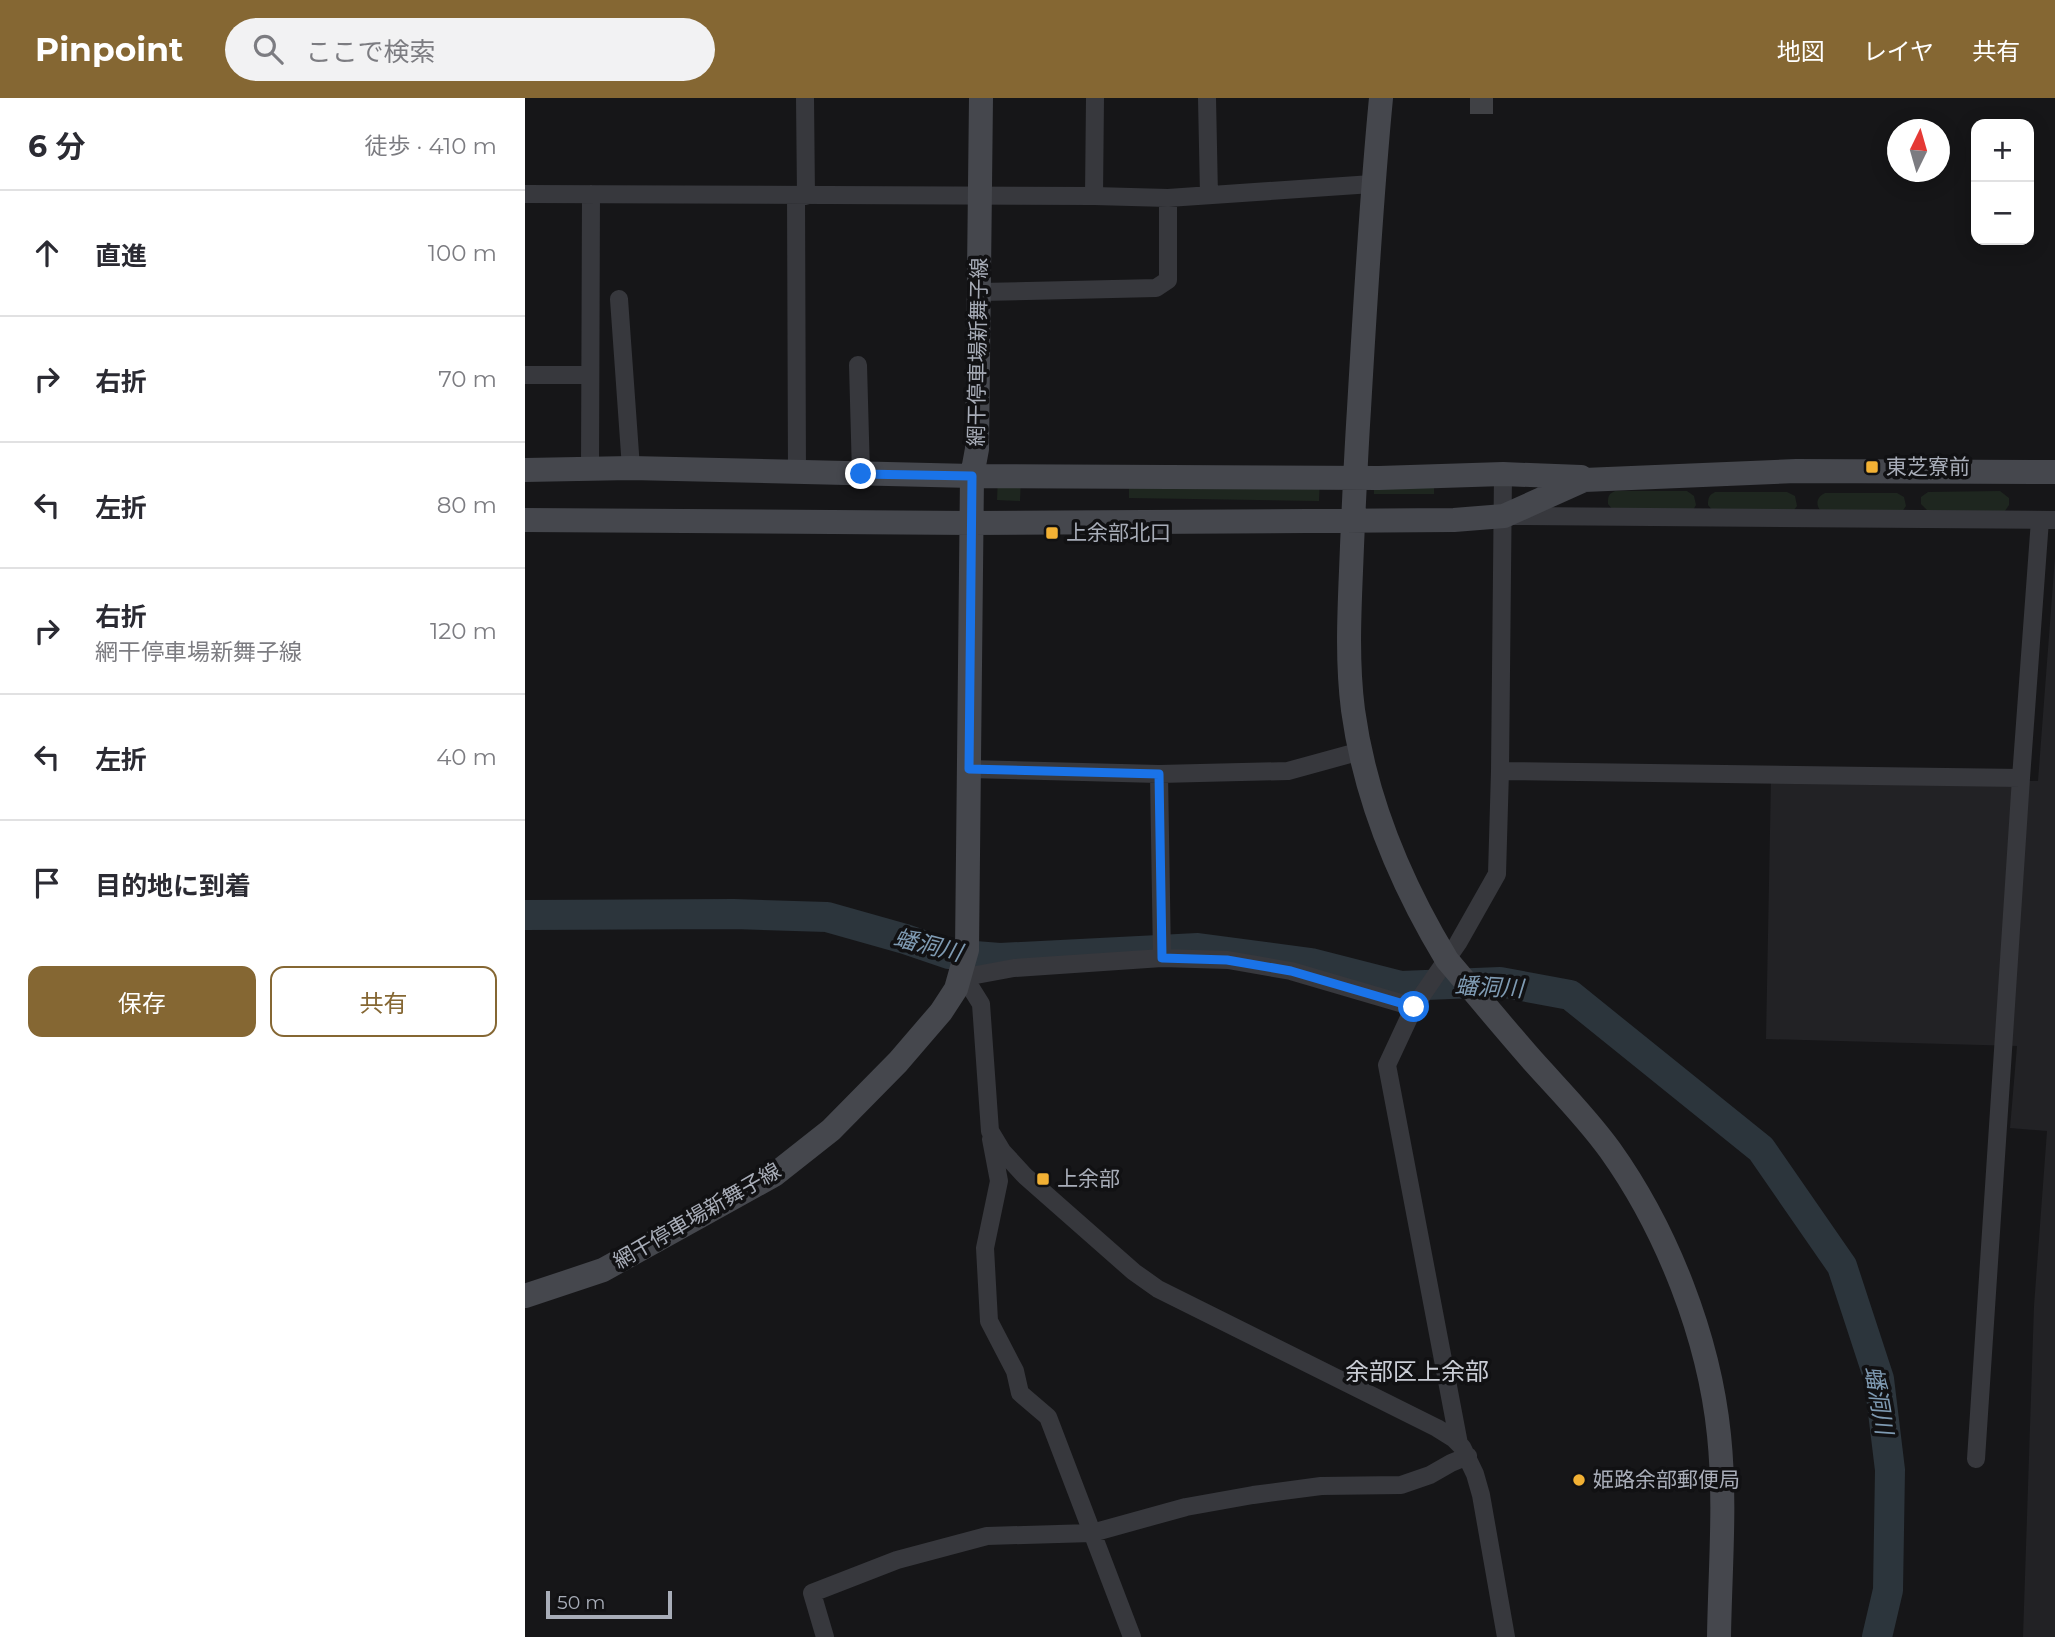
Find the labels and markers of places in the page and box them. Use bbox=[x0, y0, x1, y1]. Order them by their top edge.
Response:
place label: 東芝寮前 bbox=[1886, 454, 1970, 479]
marker: 東芝寮前 bbox=[1864, 459, 1880, 475]
place label: 上余部北口 bbox=[1066, 520, 1171, 545]
marker: 上余部北口 bbox=[1044, 525, 1060, 541]
place label: 上余部 bbox=[1057, 1166, 1120, 1191]
marker: 上余部 bbox=[1035, 1171, 1051, 1187]
place label: 姫路余部郵便局 bbox=[1593, 1467, 1740, 1492]
marker: 姫路余部郵便局 bbox=[1571, 1472, 1587, 1488]

